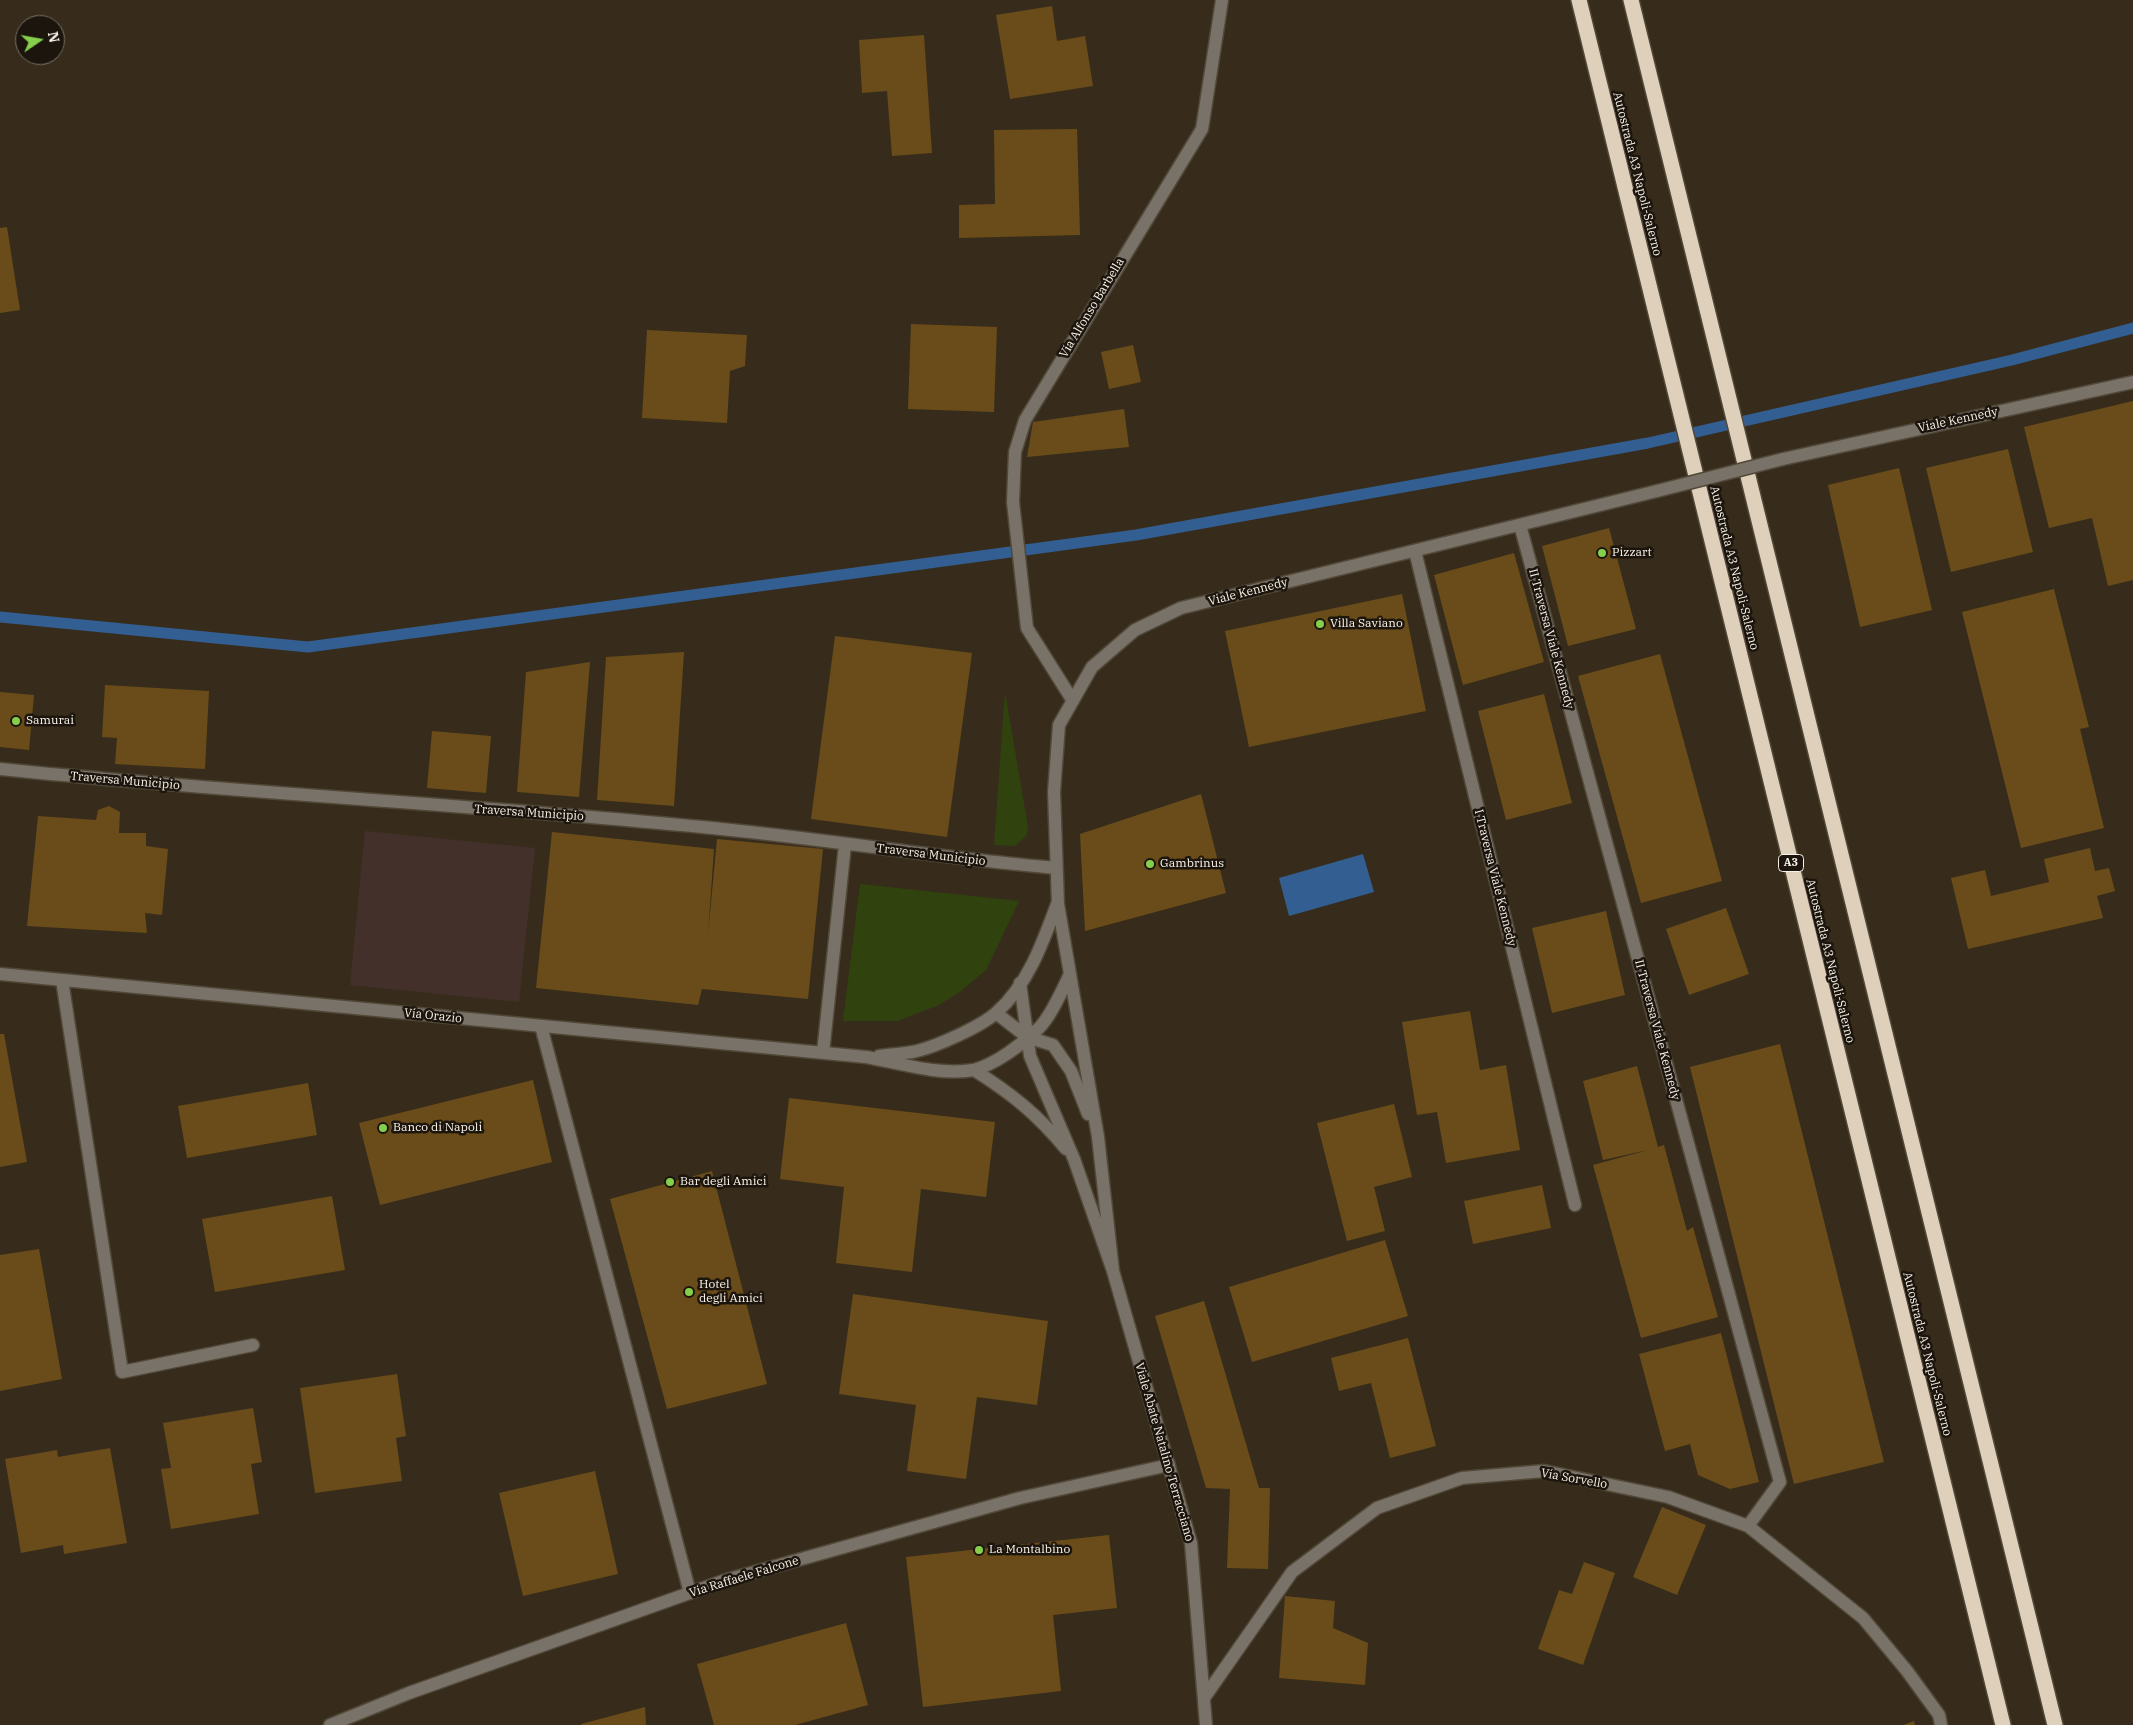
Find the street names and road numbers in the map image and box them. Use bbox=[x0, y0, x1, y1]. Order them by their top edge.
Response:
street label: Autostrada A3 Napoli-Salerno bbox=[1610, 91, 1664, 257]
street label: Via Alfonso Barbella bbox=[1057, 256, 1127, 360]
street label: Viale Kennedy bbox=[1917, 405, 1999, 435]
street label: Autostrada A3 Napoli-Salerno bbox=[1707, 485, 1761, 651]
street label: II Traversa Viale Kennedy bbox=[1525, 567, 1577, 711]
street label: Viale Kennedy bbox=[1207, 575, 1289, 609]
street label: Traversa Municipio bbox=[70, 769, 180, 793]
street label: Traversa Municipio bbox=[474, 802, 584, 824]
street label: I Traversa Viale Kennedy bbox=[1471, 808, 1519, 948]
street label: Traversa Municipio bbox=[876, 841, 986, 869]
road number: A3 bbox=[1778, 854, 1804, 871]
street label: Autostrada A3 Napoli-Salerno bbox=[1803, 878, 1857, 1044]
street label: II Traversa Viale Kennedy bbox=[1631, 958, 1683, 1102]
street label: Via Orazio bbox=[403, 1006, 463, 1026]
street label: Autostrada A3 Napoli-Salerno bbox=[1900, 1271, 1954, 1437]
street label: Viale Abate Natalino Terracciano bbox=[1132, 1361, 1196, 1543]
street label: Via Sorvello bbox=[1540, 1466, 1608, 1492]
street label: Via Raffaele Falcone bbox=[688, 1554, 800, 1600]

